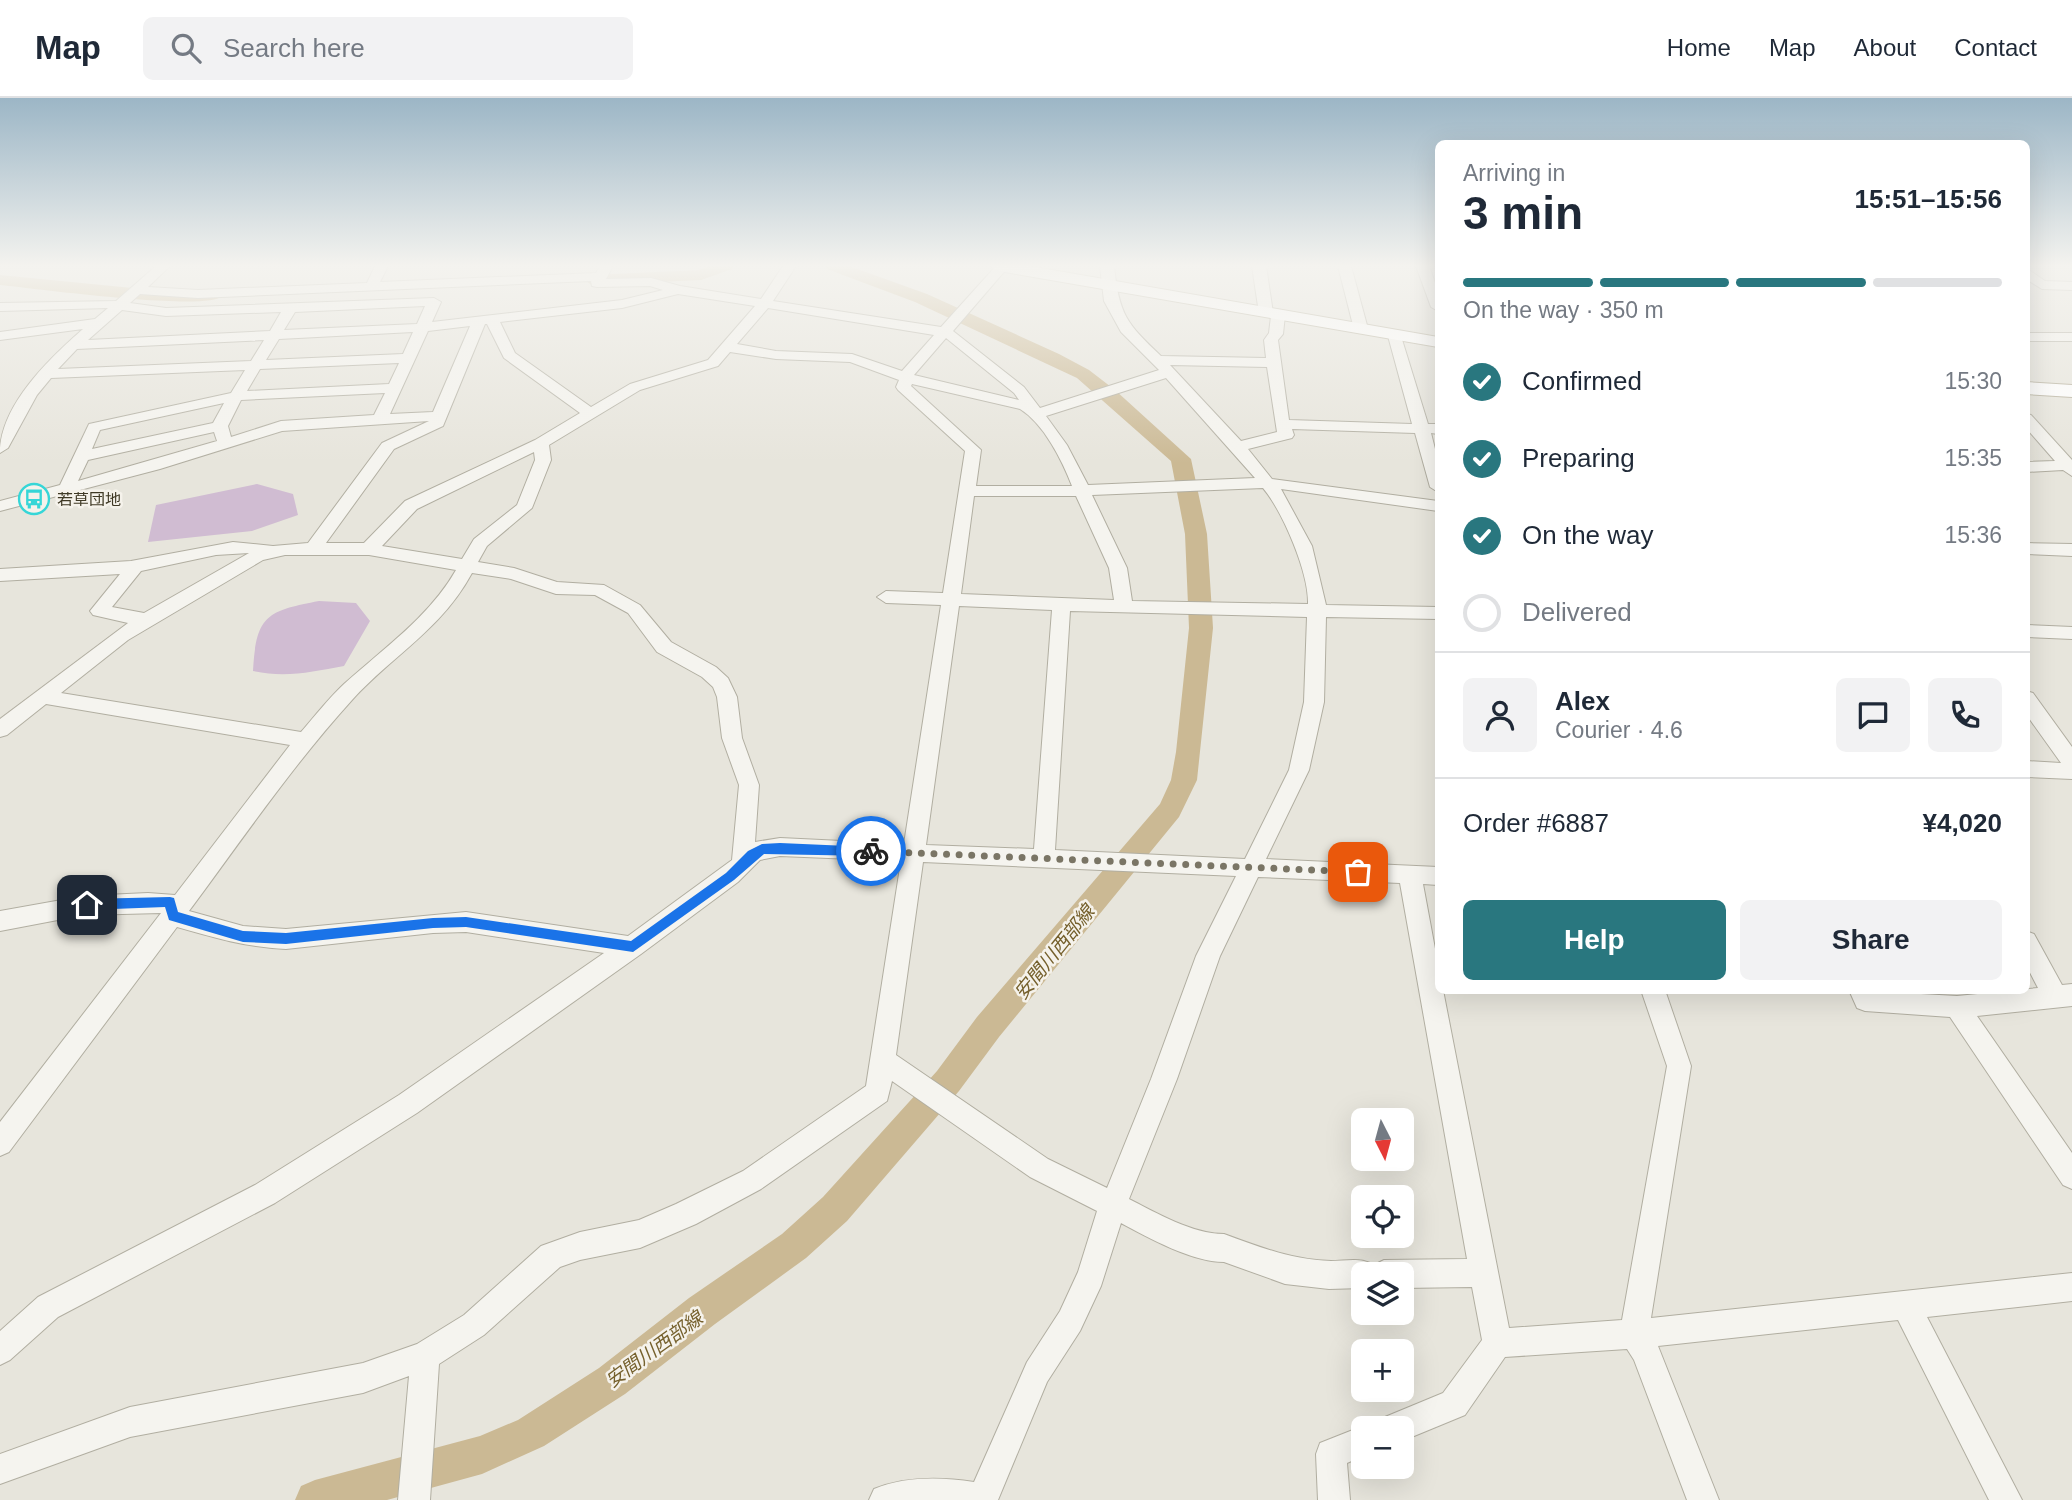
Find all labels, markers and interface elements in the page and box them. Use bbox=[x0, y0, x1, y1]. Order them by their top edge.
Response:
search box bbox=[143, 17, 633, 80]
text: Map bbox=[35, 29, 101, 66]
icon: search bbox=[167, 29, 205, 67]
text: Search here bbox=[223, 33, 365, 63]
text: Home bbox=[1667, 34, 1731, 61]
text: Map bbox=[1769, 34, 1816, 61]
text: About bbox=[1854, 34, 1916, 61]
text: Contact bbox=[1954, 34, 2037, 61]
text: Arriving in bbox=[1463, 160, 1565, 186]
text: 15:51–15:56 bbox=[1855, 184, 2002, 214]
text: 3 min bbox=[1463, 187, 1583, 239]
text: On the way · 350 m bbox=[1463, 297, 1664, 323]
icon: check bbox=[1463, 363, 1501, 401]
text: Confirmed bbox=[1522, 366, 1642, 396]
text: 15:30 bbox=[1944, 368, 2002, 394]
icon: check bbox=[1463, 440, 1501, 478]
text: Preparing bbox=[1522, 443, 1635, 473]
text: 15:35 bbox=[1944, 445, 2002, 471]
bus stop icon: 若草団地 bbox=[17, 482, 51, 516]
place label: 若草団地 bbox=[57, 491, 121, 508]
icon: check bbox=[1463, 517, 1501, 555]
text: On the way bbox=[1522, 520, 1654, 550]
text: 15:36 bbox=[1944, 522, 2002, 548]
text: Delivered bbox=[1522, 597, 1632, 627]
button: person bbox=[1463, 678, 1537, 752]
button: chat bbox=[1836, 678, 1910, 752]
button: phone bbox=[1928, 678, 2002, 752]
text: Alex bbox=[1555, 686, 1610, 716]
text: Courier · 4.6 bbox=[1555, 717, 1683, 743]
text: Order #6887 bbox=[1463, 808, 1609, 838]
text: ¥4,020 bbox=[1922, 808, 2002, 838]
courier bbox=[836, 816, 906, 886]
icon: bike bbox=[852, 832, 890, 870]
pin bbox=[1328, 842, 1388, 902]
icon: bag bbox=[1339, 853, 1377, 891]
pin bbox=[57, 875, 117, 935]
icon: home bbox=[68, 886, 106, 924]
water label: 安間川西部線 bbox=[1010, 900, 1100, 1003]
button: Help bbox=[1463, 900, 1726, 980]
button: Share bbox=[1740, 900, 2002, 980]
north arrow bbox=[1351, 1108, 1414, 1171]
map controls bbox=[1351, 1108, 1414, 1479]
button: locate bbox=[1351, 1185, 1414, 1248]
button: layers bbox=[1351, 1262, 1414, 1325]
water label: 安間川西部線 bbox=[602, 1306, 708, 1391]
button: + bbox=[1351, 1339, 1414, 1402]
button: − bbox=[1351, 1416, 1414, 1479]

